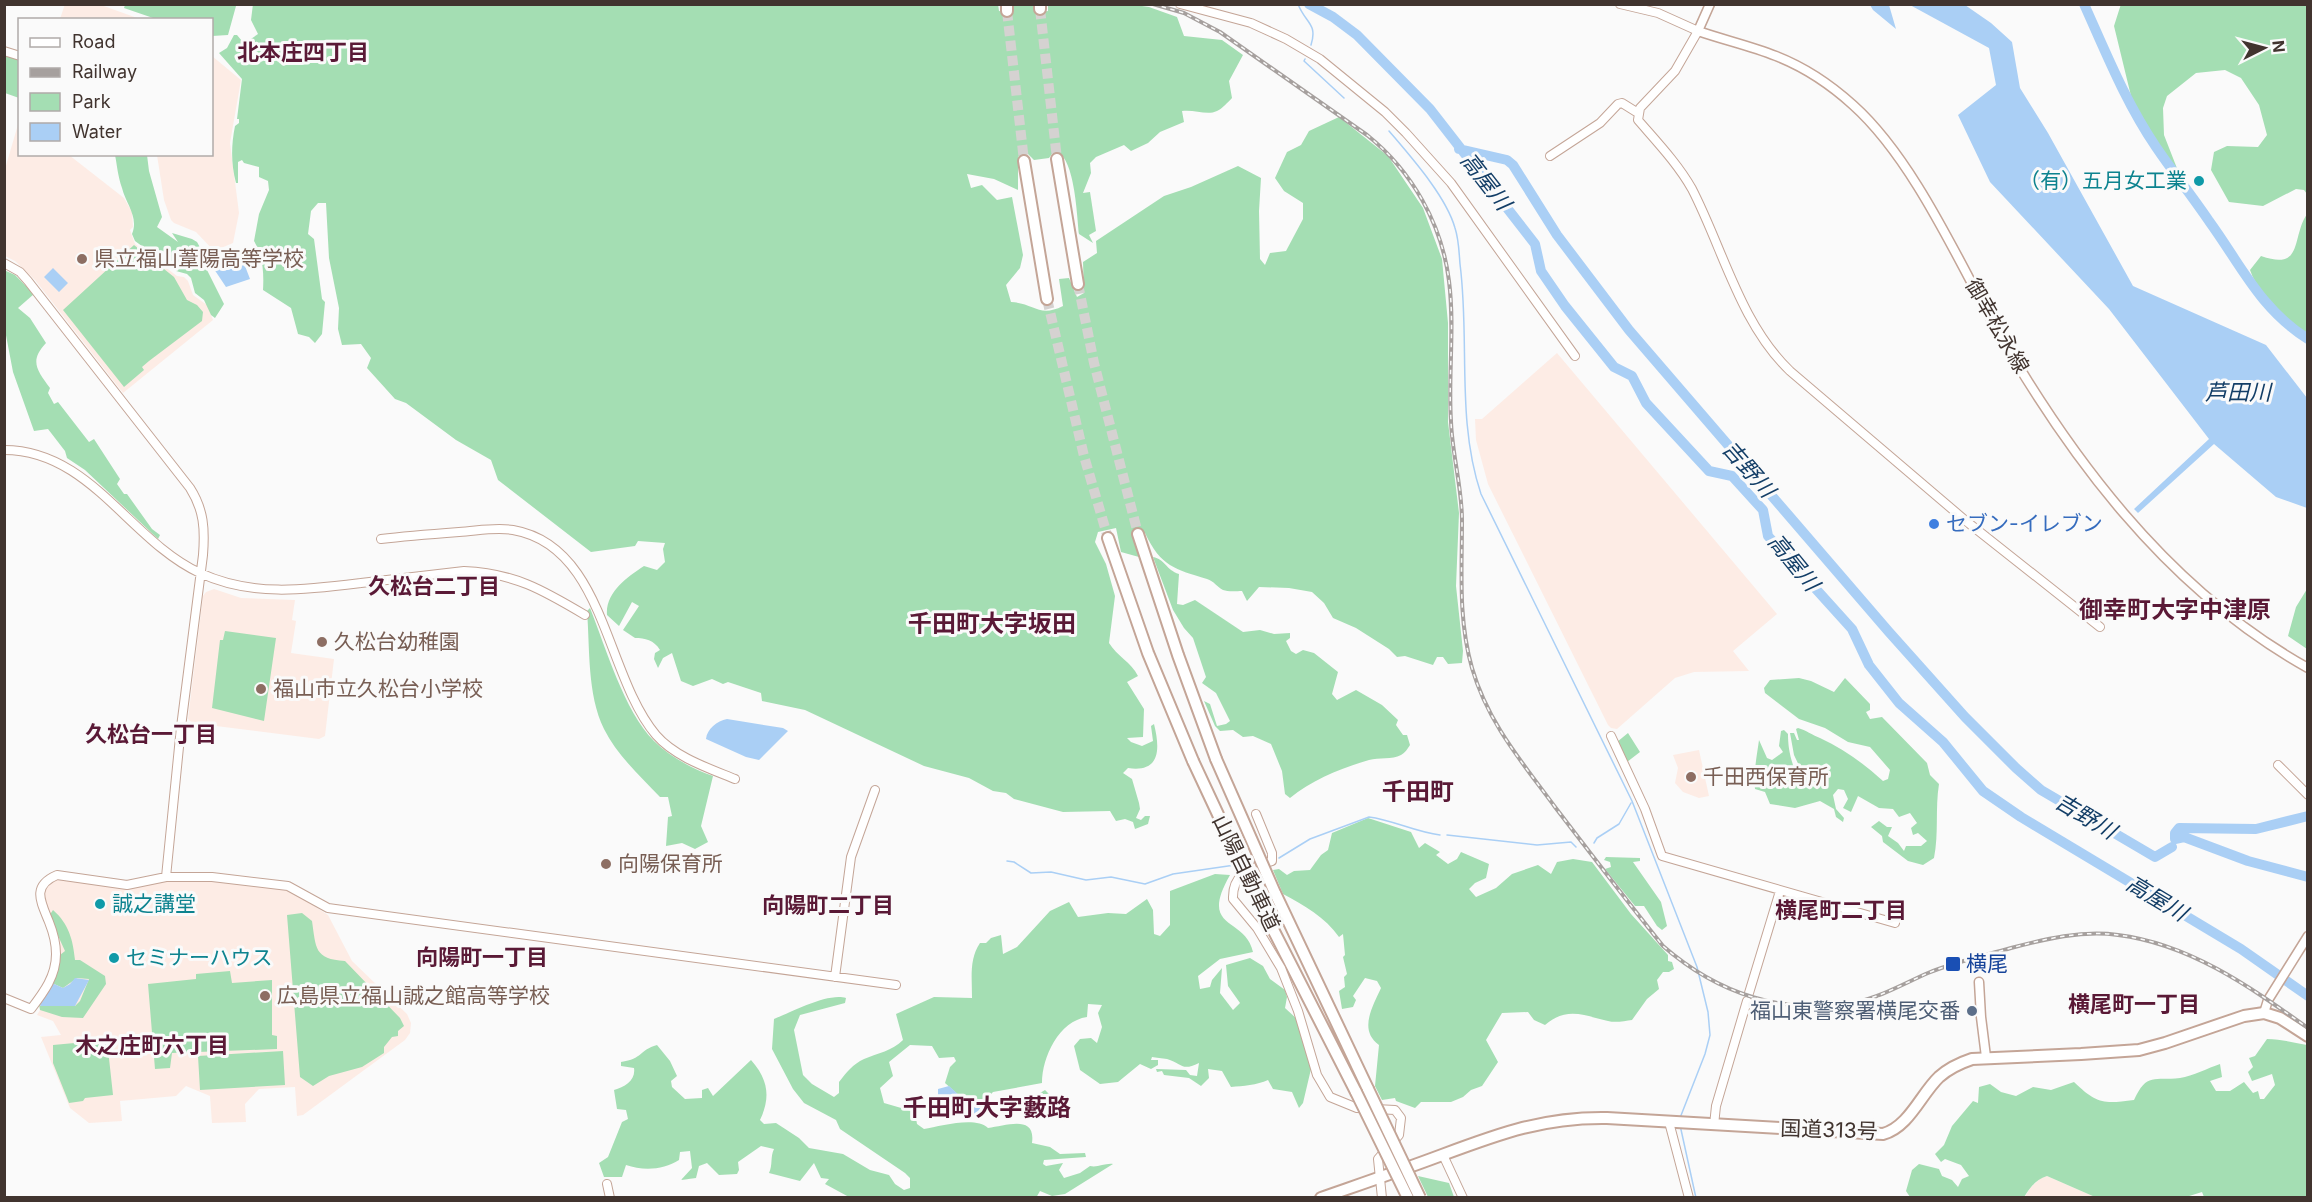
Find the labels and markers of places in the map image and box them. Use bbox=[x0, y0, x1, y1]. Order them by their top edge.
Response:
place label: （有）五月女工業 bbox=[2019, 168, 2187, 193]
marker: （有）五月女工業 bbox=[2192, 174, 2206, 188]
place label: 県立福山葦陽高等学校 bbox=[94, 246, 304, 271]
marker: 県立福山葦陽高等学校 bbox=[75, 252, 89, 266]
place label: セブン-イレブン bbox=[1946, 511, 2103, 536]
marker: セブン-イレブン bbox=[1927, 517, 1941, 531]
place label: 久松台幼稚園 bbox=[334, 629, 460, 654]
marker: 久松台幼稚園 bbox=[315, 635, 329, 649]
place label: 福山市立久松台小学校 bbox=[273, 676, 483, 701]
marker: 福山市立久松台小学校 bbox=[254, 682, 268, 696]
place label: 千田西保育所 bbox=[1703, 764, 1829, 789]
marker: 千田西保育所 bbox=[1684, 770, 1698, 784]
place label: 向陽保育所 bbox=[618, 851, 723, 876]
marker: 向陽保育所 bbox=[599, 857, 613, 871]
place label: 誠之講堂 bbox=[112, 891, 196, 916]
marker: 誠之講堂 bbox=[93, 897, 107, 911]
place label: セミナーハウス bbox=[126, 945, 273, 970]
marker: セミナーハウス bbox=[107, 951, 121, 965]
place label: 横尾 bbox=[1966, 951, 2008, 976]
marker: 横尾 bbox=[1944, 955, 1962, 973]
place label: 広島県立福山誠之館高等学校 bbox=[277, 983, 550, 1008]
marker: 広島県立福山誠之館高等学校 bbox=[258, 989, 272, 1003]
place label: 福山東警察署横尾交番 bbox=[1750, 998, 1960, 1023]
marker: 福山東警察署横尾交番 bbox=[1965, 1004, 1979, 1018]

